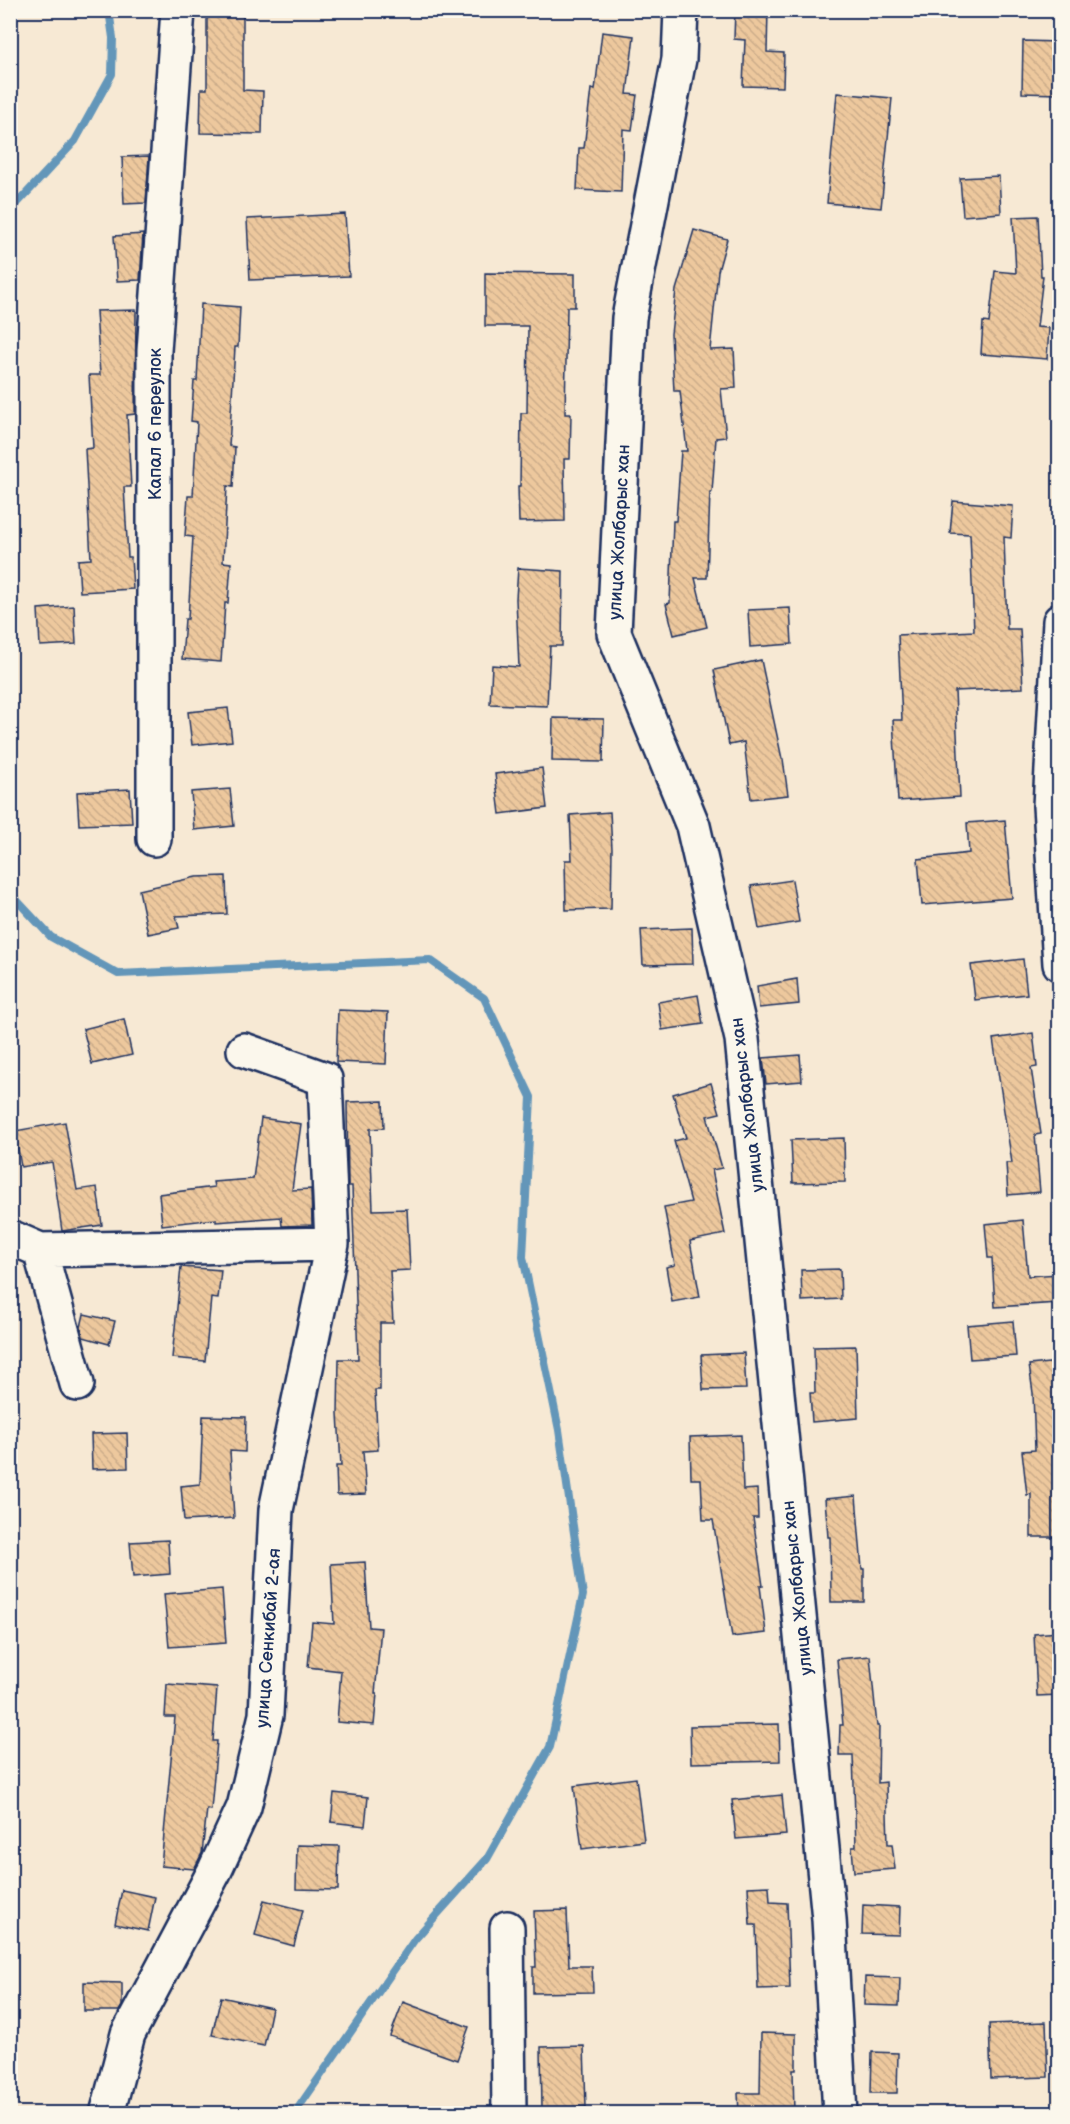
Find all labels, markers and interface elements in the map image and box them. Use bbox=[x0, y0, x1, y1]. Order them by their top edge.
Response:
street label: Капал 6 переулок bbox=[145, 347, 166, 500]
street label: улица Жолбарыс хан bbox=[604, 444, 635, 620]
street label: улица Жолбарыс хан bbox=[726, 1016, 769, 1194]
street label: улица Жолбарыс хан bbox=[778, 1499, 817, 1677]
street label: улица Сенкибай 2-ая bbox=[252, 1547, 285, 1729]

